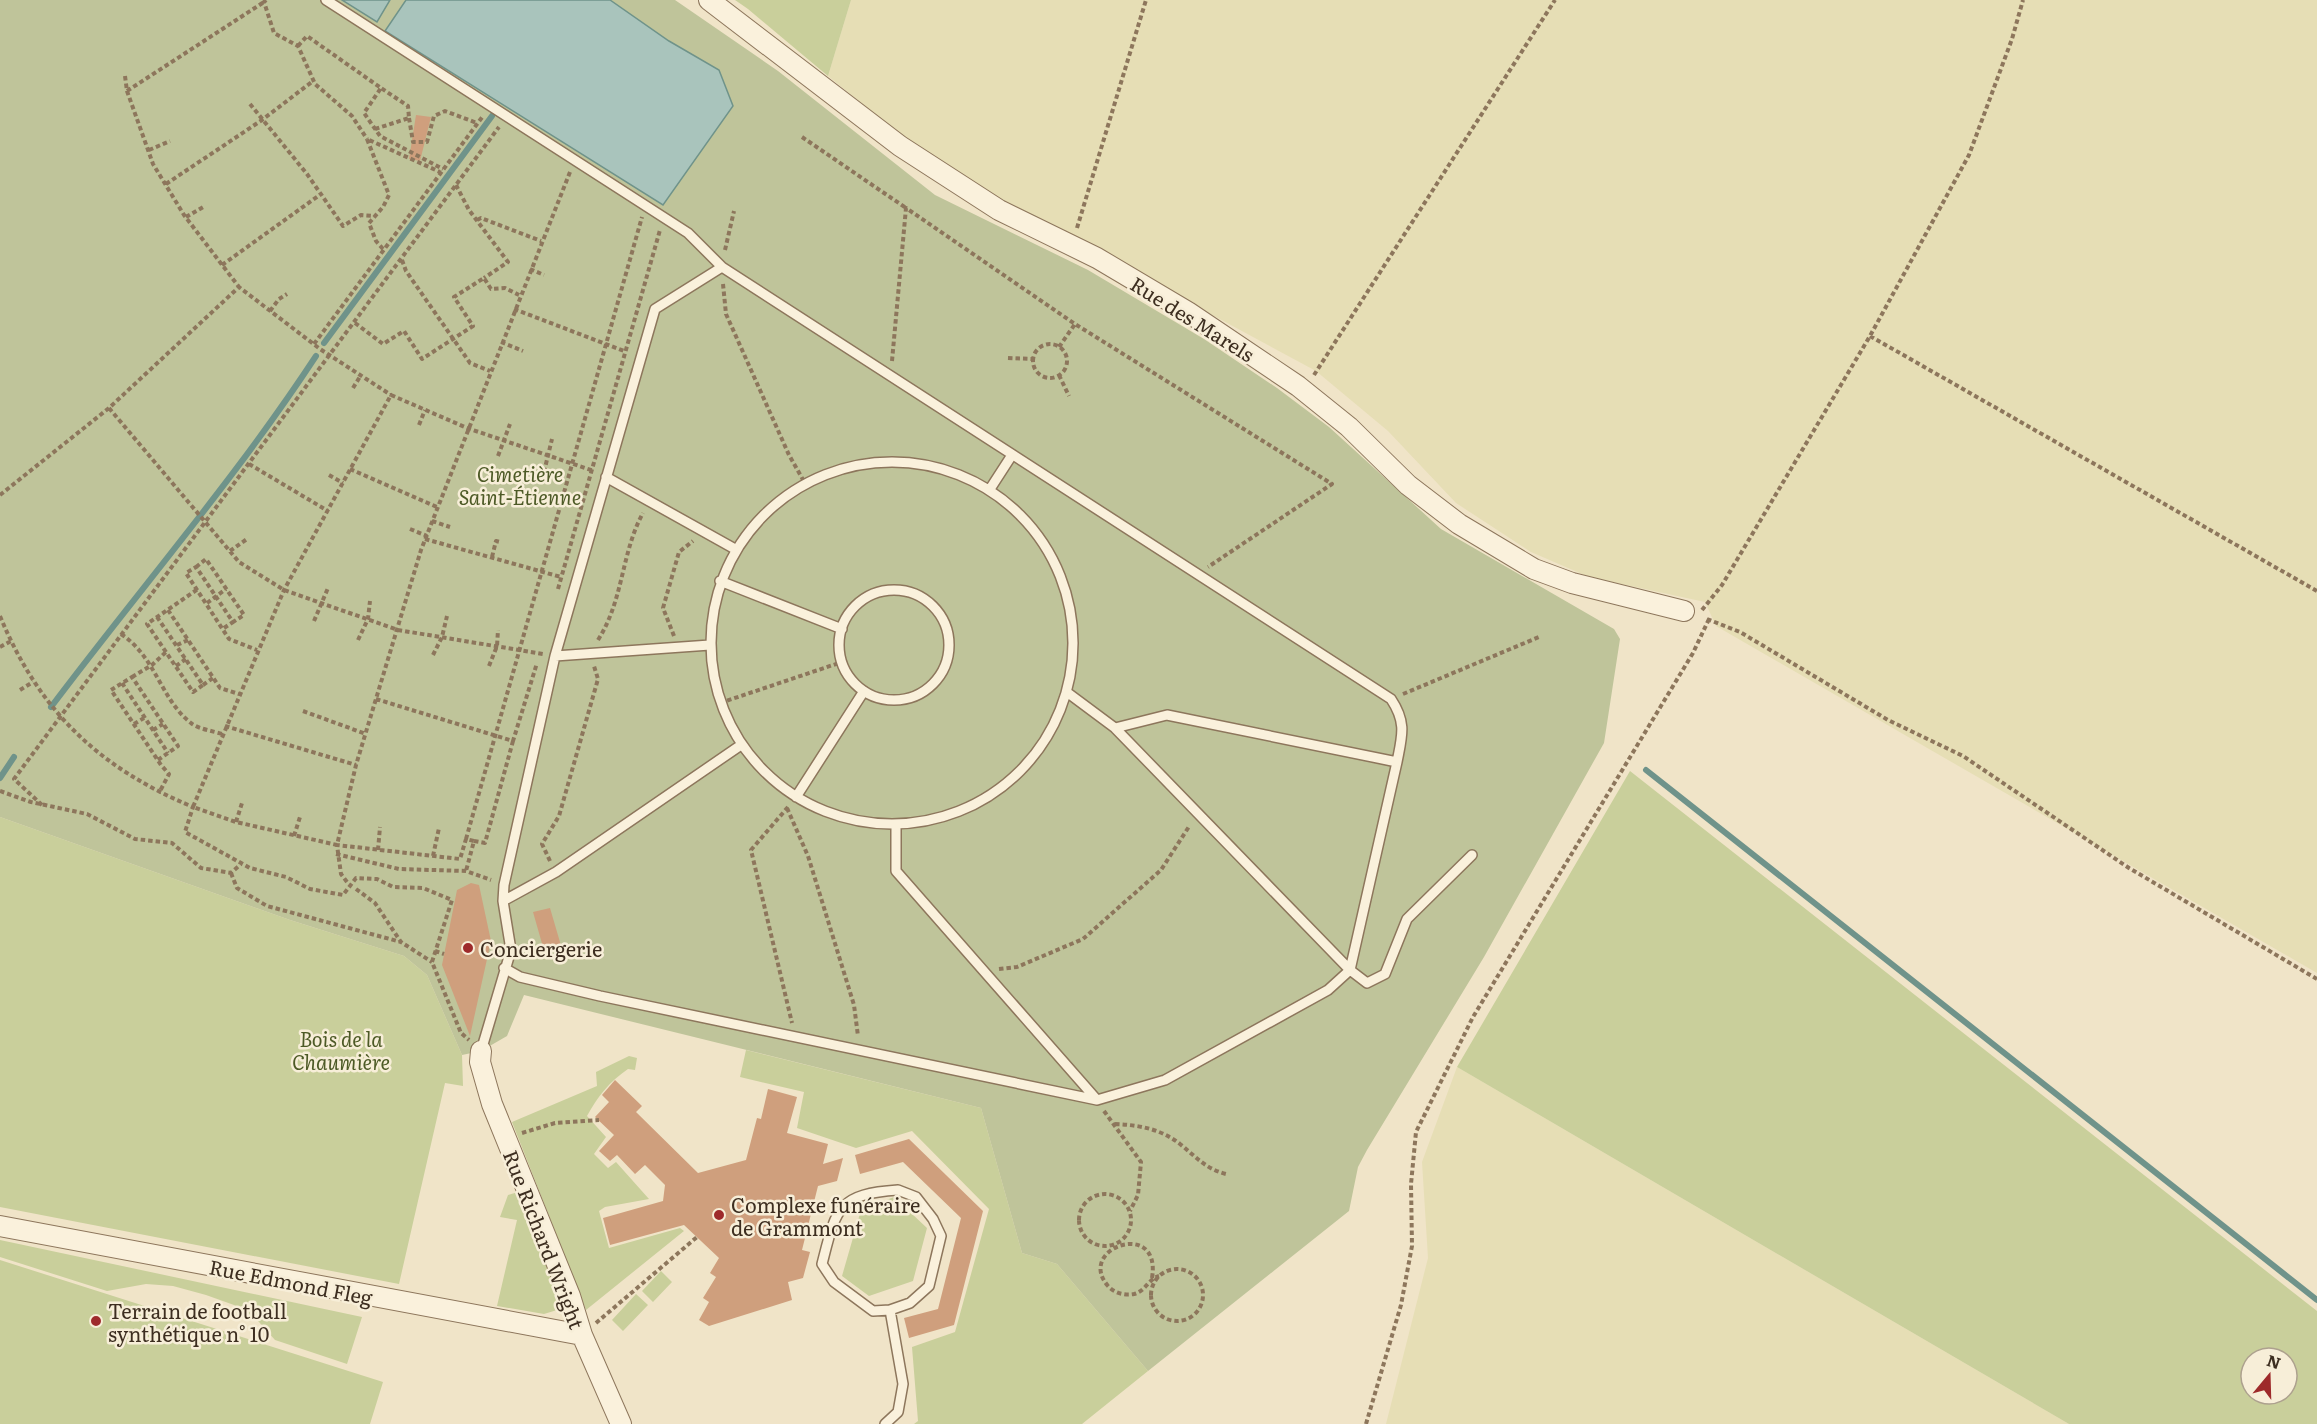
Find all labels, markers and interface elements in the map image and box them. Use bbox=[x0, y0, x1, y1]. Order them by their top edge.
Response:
street label: Rue des Marels bbox=[1125, 268, 1261, 368]
park label: Cimetière Saint-Étienne bbox=[459, 458, 581, 511]
place label: Conciergerie bbox=[480, 933, 602, 963]
marker: Conciergerie bbox=[461, 941, 475, 955]
park label: Bois de la Chaumière bbox=[292, 1023, 390, 1076]
street label: Rue Richard Wright bbox=[497, 1145, 593, 1333]
place label: Complexe funéraire de Grammont bbox=[731, 1189, 920, 1242]
marker: Complexe funéraire de Grammont bbox=[712, 1208, 726, 1222]
street label: Rue Edmond Fleg bbox=[207, 1250, 376, 1312]
place label: Terrain de football synthétique n° 10 bbox=[108, 1295, 287, 1348]
marker: Terrain de football synthétique n° 10 bbox=[89, 1314, 103, 1328]
north arrow bbox=[2239, 1346, 2299, 1406]
text: N bbox=[2264, 1347, 2284, 1374]

